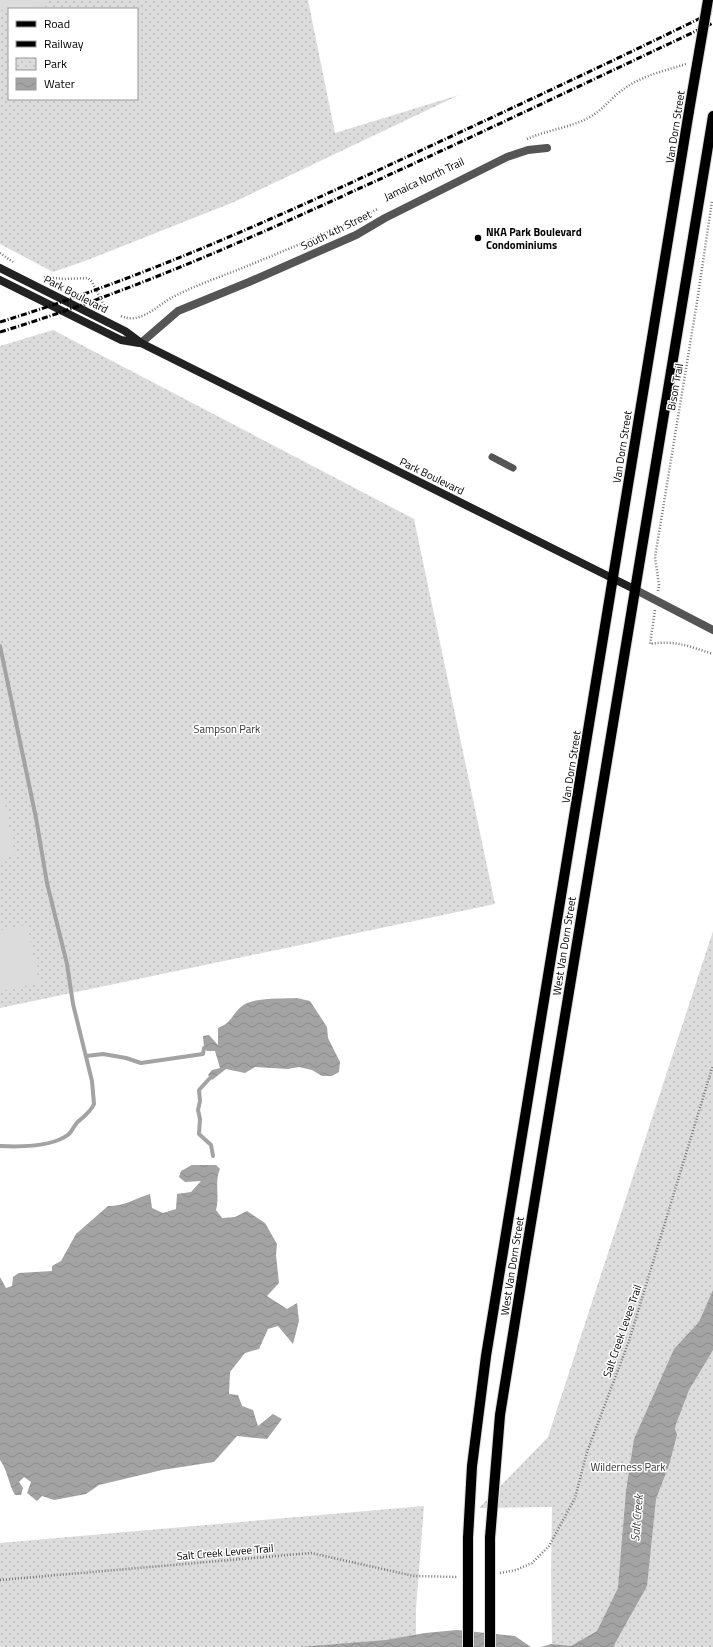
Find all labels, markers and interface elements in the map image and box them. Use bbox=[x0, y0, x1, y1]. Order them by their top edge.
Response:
legend bbox=[8, 8, 138, 100]
text: Road bbox=[44, 14, 70, 33]
text: Railway bbox=[44, 34, 84, 53]
text: Park bbox=[44, 54, 67, 73]
text: Water bbox=[44, 74, 75, 93]
street label: Van Dorn Street bbox=[661, 89, 689, 164]
street label: Jamaica North Trail bbox=[381, 153, 467, 205]
street label: South 4th Street bbox=[298, 206, 374, 254]
place label: NKA Park Boulevard Condominiums bbox=[486, 224, 582, 253]
marker: NKA Park Boulevard Condominiums bbox=[473, 233, 483, 243]
street label: Park Boulevard bbox=[41, 271, 111, 317]
street label: Bison Trail bbox=[663, 362, 687, 412]
street label: Van Dorn Street bbox=[608, 409, 636, 484]
street label: Park Boulevard bbox=[397, 453, 467, 499]
park label: Sampson Park bbox=[194, 721, 261, 737]
street label: Van Dorn Street bbox=[557, 729, 585, 804]
street label: West Van Dorn Street bbox=[548, 895, 580, 997]
street label: West Van Dorn Street bbox=[496, 1215, 528, 1317]
street label: Salt Creek Levee Trail bbox=[599, 1282, 645, 1380]
park label: Wilderness Park bbox=[590, 1459, 666, 1475]
water label: Salt Creek bbox=[625, 1492, 648, 1542]
street label: Salt Creek Levee Trail bbox=[176, 1540, 274, 1564]

